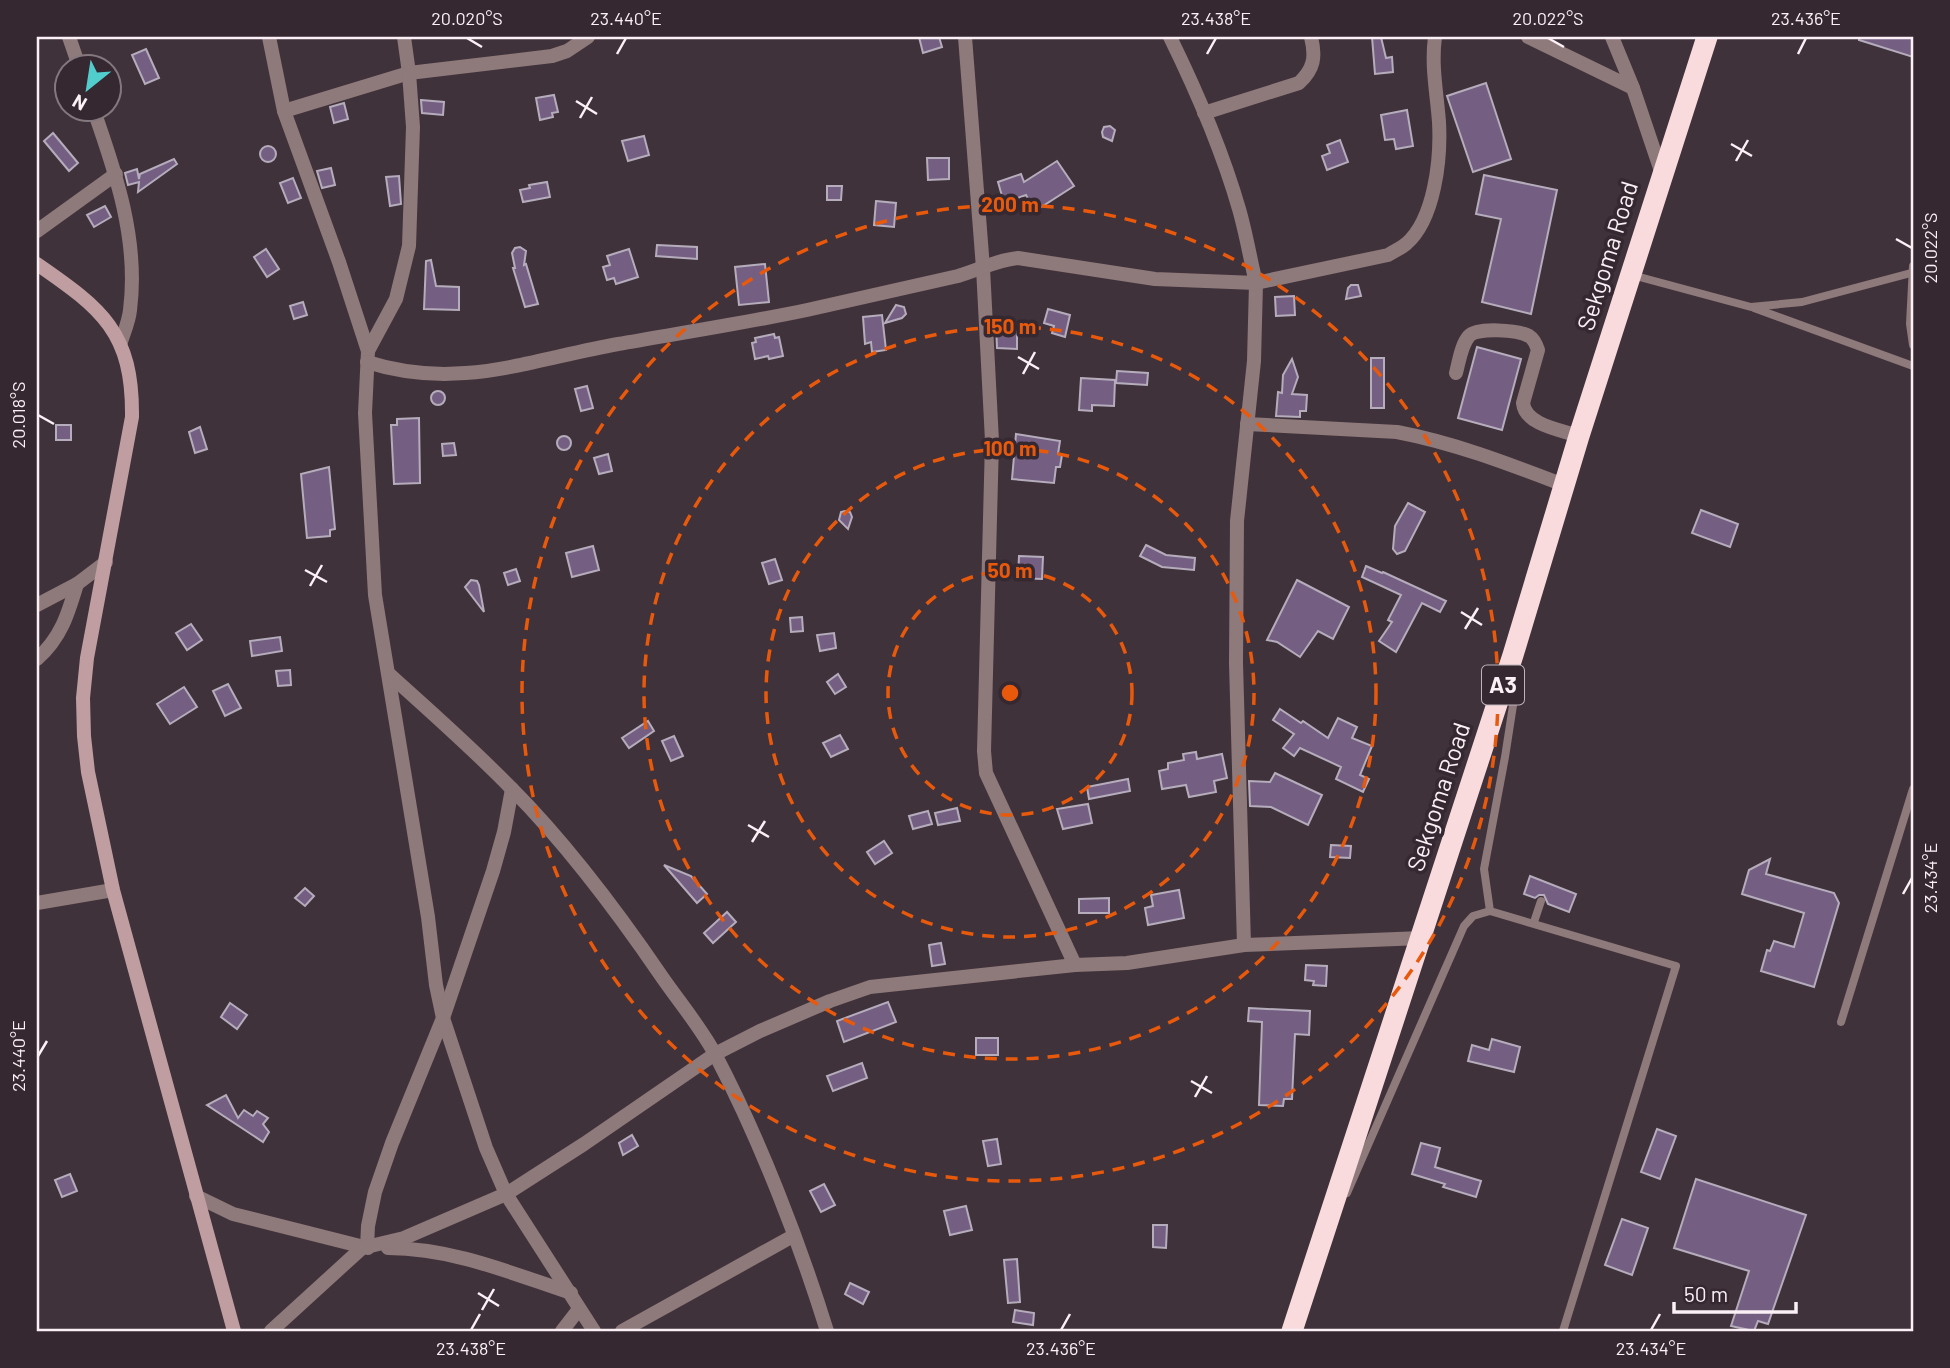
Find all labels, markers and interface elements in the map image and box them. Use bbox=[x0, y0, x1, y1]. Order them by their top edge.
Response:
text: 20.020°S bbox=[431, 7, 503, 29]
text: 23.440°E bbox=[590, 7, 662, 29]
text: 23.438°E bbox=[1181, 7, 1251, 29]
text: 20.022°S bbox=[1512, 7, 1584, 29]
text: 23.436°E bbox=[1771, 7, 1841, 29]
north arrow bbox=[52, 52, 122, 122]
text: N bbox=[68, 90, 90, 116]
street label: Sekgoma Road bbox=[1570, 177, 1643, 334]
text: 200 m bbox=[981, 191, 1039, 216]
text: 20.022°S bbox=[1919, 212, 1941, 284]
text: 150 m bbox=[984, 313, 1036, 338]
text: 20.018°S bbox=[7, 382, 29, 448]
text: 100 m bbox=[983, 435, 1037, 460]
text: 50 m bbox=[987, 557, 1033, 582]
road number: A3 bbox=[1482, 666, 1524, 705]
centre of rings bbox=[998, 681, 1022, 705]
street label: Sekgoma Road bbox=[1400, 719, 1475, 874]
text: 23.434°E bbox=[1919, 843, 1941, 913]
text: 23.440°E bbox=[7, 1020, 29, 1092]
scale bar bbox=[1674, 1270, 1796, 1314]
text: 50 m bbox=[1684, 1281, 1728, 1306]
text: 23.438°E bbox=[436, 1337, 506, 1359]
text: 23.436°E bbox=[1026, 1337, 1096, 1359]
text: 23.434°E bbox=[1616, 1337, 1686, 1359]

